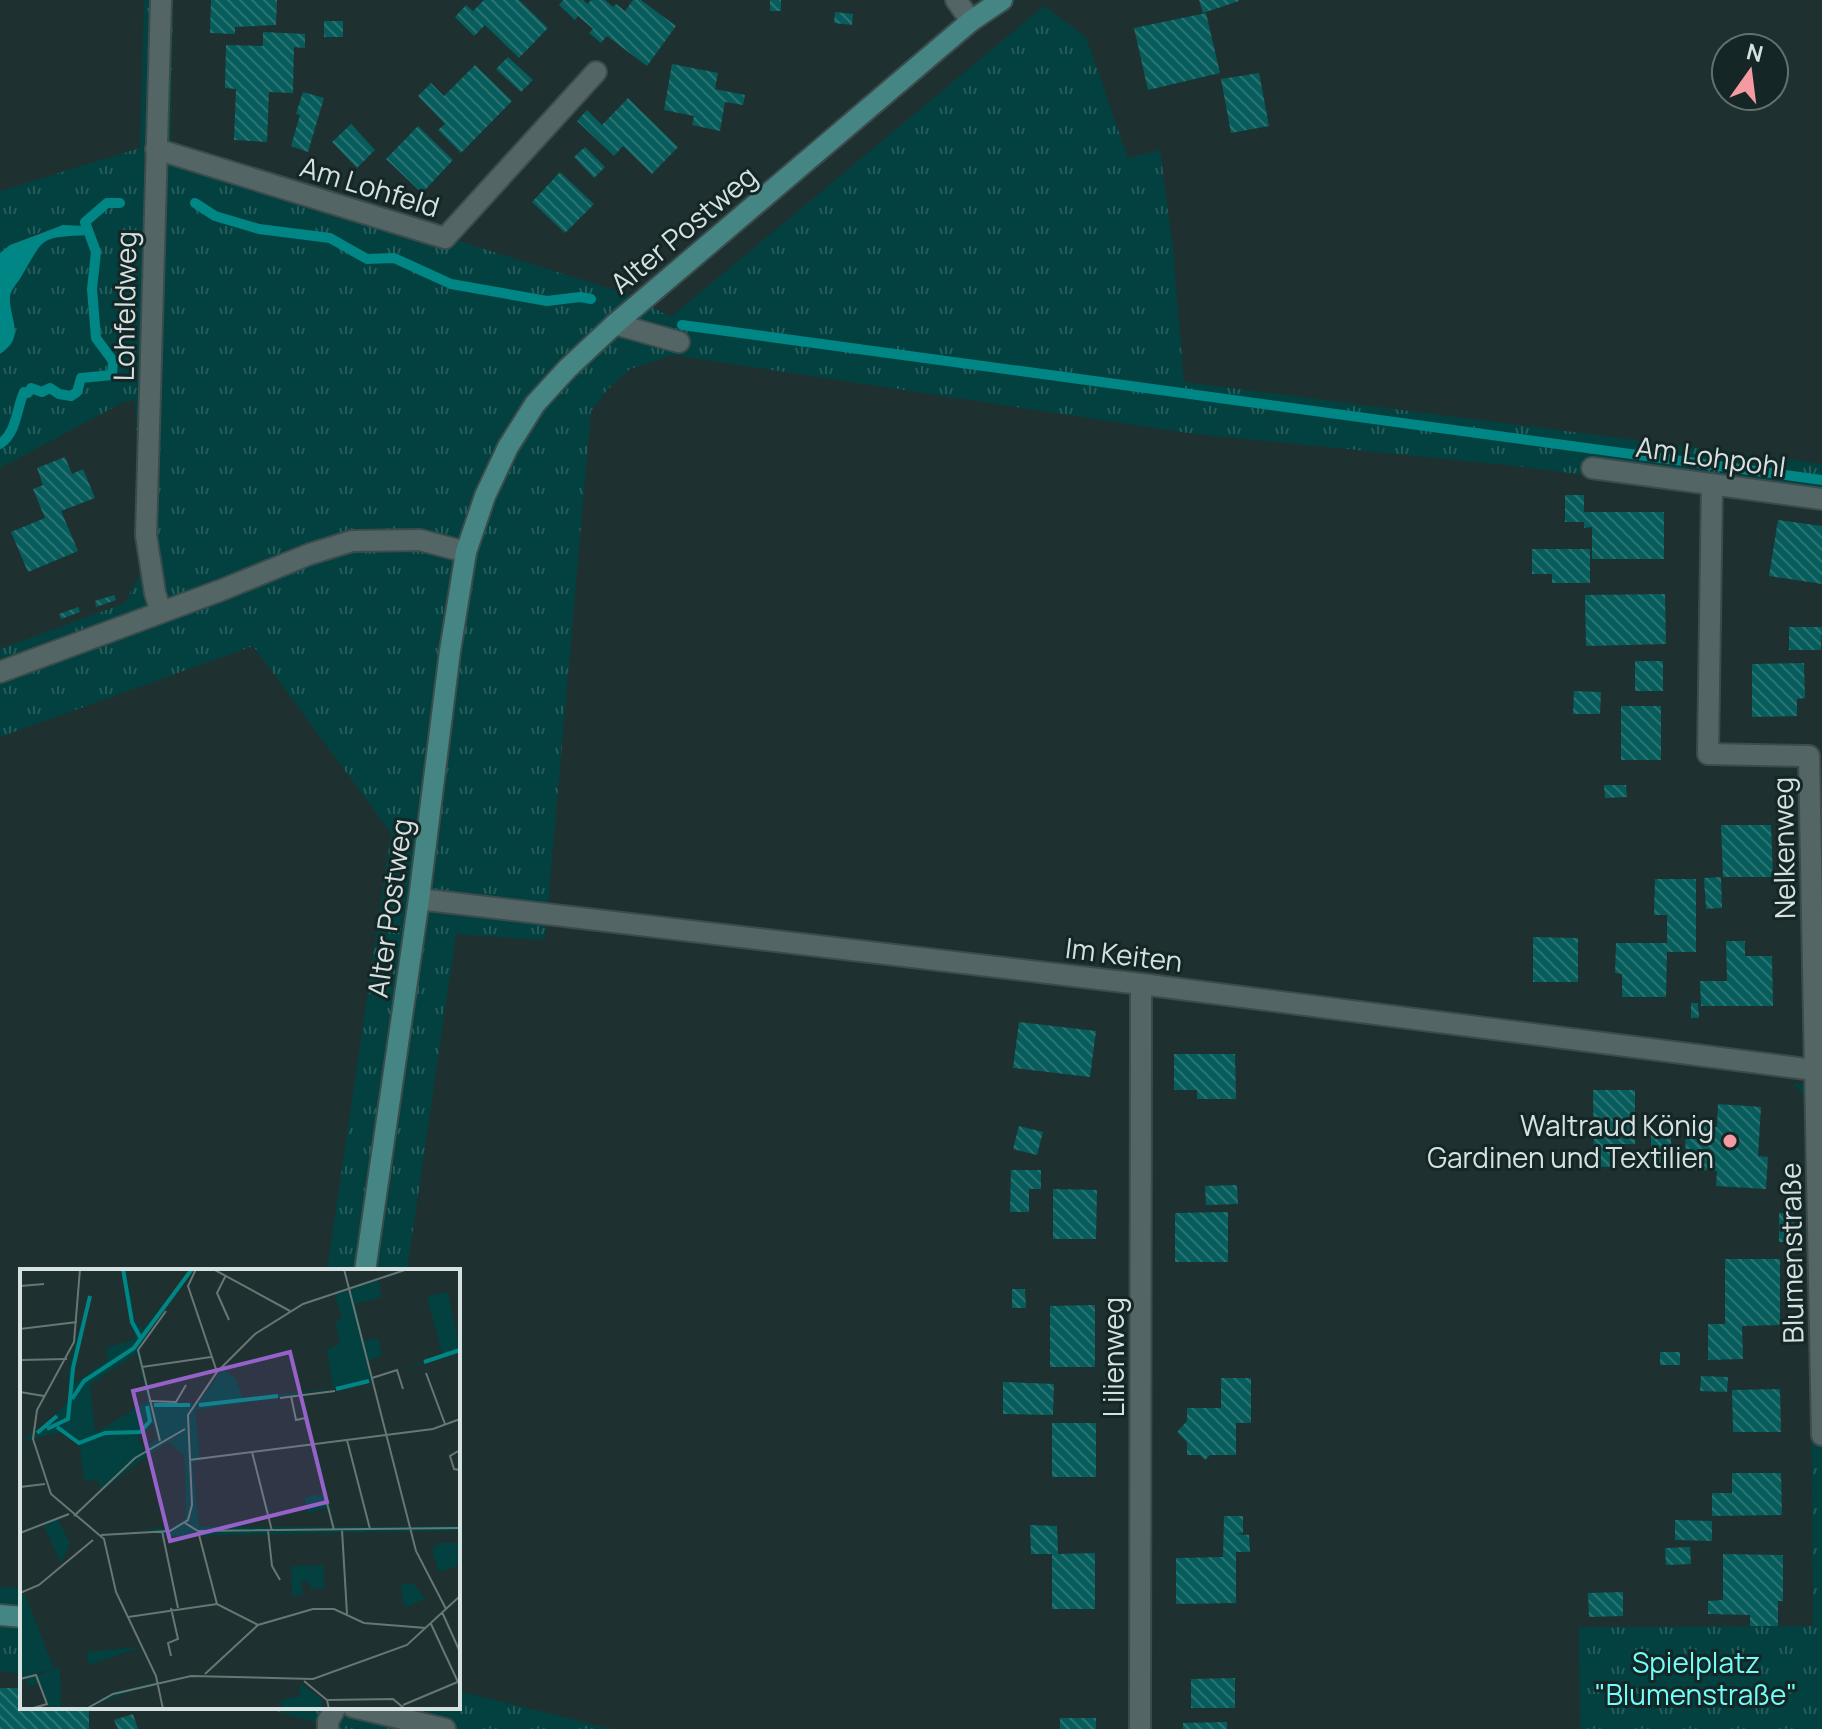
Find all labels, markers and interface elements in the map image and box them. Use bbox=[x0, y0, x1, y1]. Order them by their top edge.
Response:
north arrow bbox=[1710, 32, 1790, 112]
text: N bbox=[1744, 36, 1766, 69]
street label: Am Lohfeld bbox=[296, 147, 444, 225]
street label: Alter Postweg bbox=[602, 157, 764, 301]
street label: Lohfeldweg bbox=[104, 231, 144, 381]
street label: Am Lohpohl bbox=[1634, 427, 1788, 485]
street label: Nelkenweg bbox=[1763, 777, 1803, 919]
street label: Alter Postweg bbox=[358, 816, 420, 1000]
street label: Im Keiten bbox=[1063, 928, 1185, 980]
place label: Waltraud König Gardinen und Textilien bbox=[1427, 1106, 1714, 1176]
marker: Waltraud König Gardinen und Textilien bbox=[1721, 1132, 1739, 1150]
street label: Blumenstraße bbox=[1770, 1162, 1812, 1344]
inset map bbox=[20, 1269, 460, 1709]
street label: Lilienweg bbox=[1094, 1297, 1132, 1417]
park label: Spielplatz "Blumenstraße" bbox=[1595, 1643, 1797, 1713]

